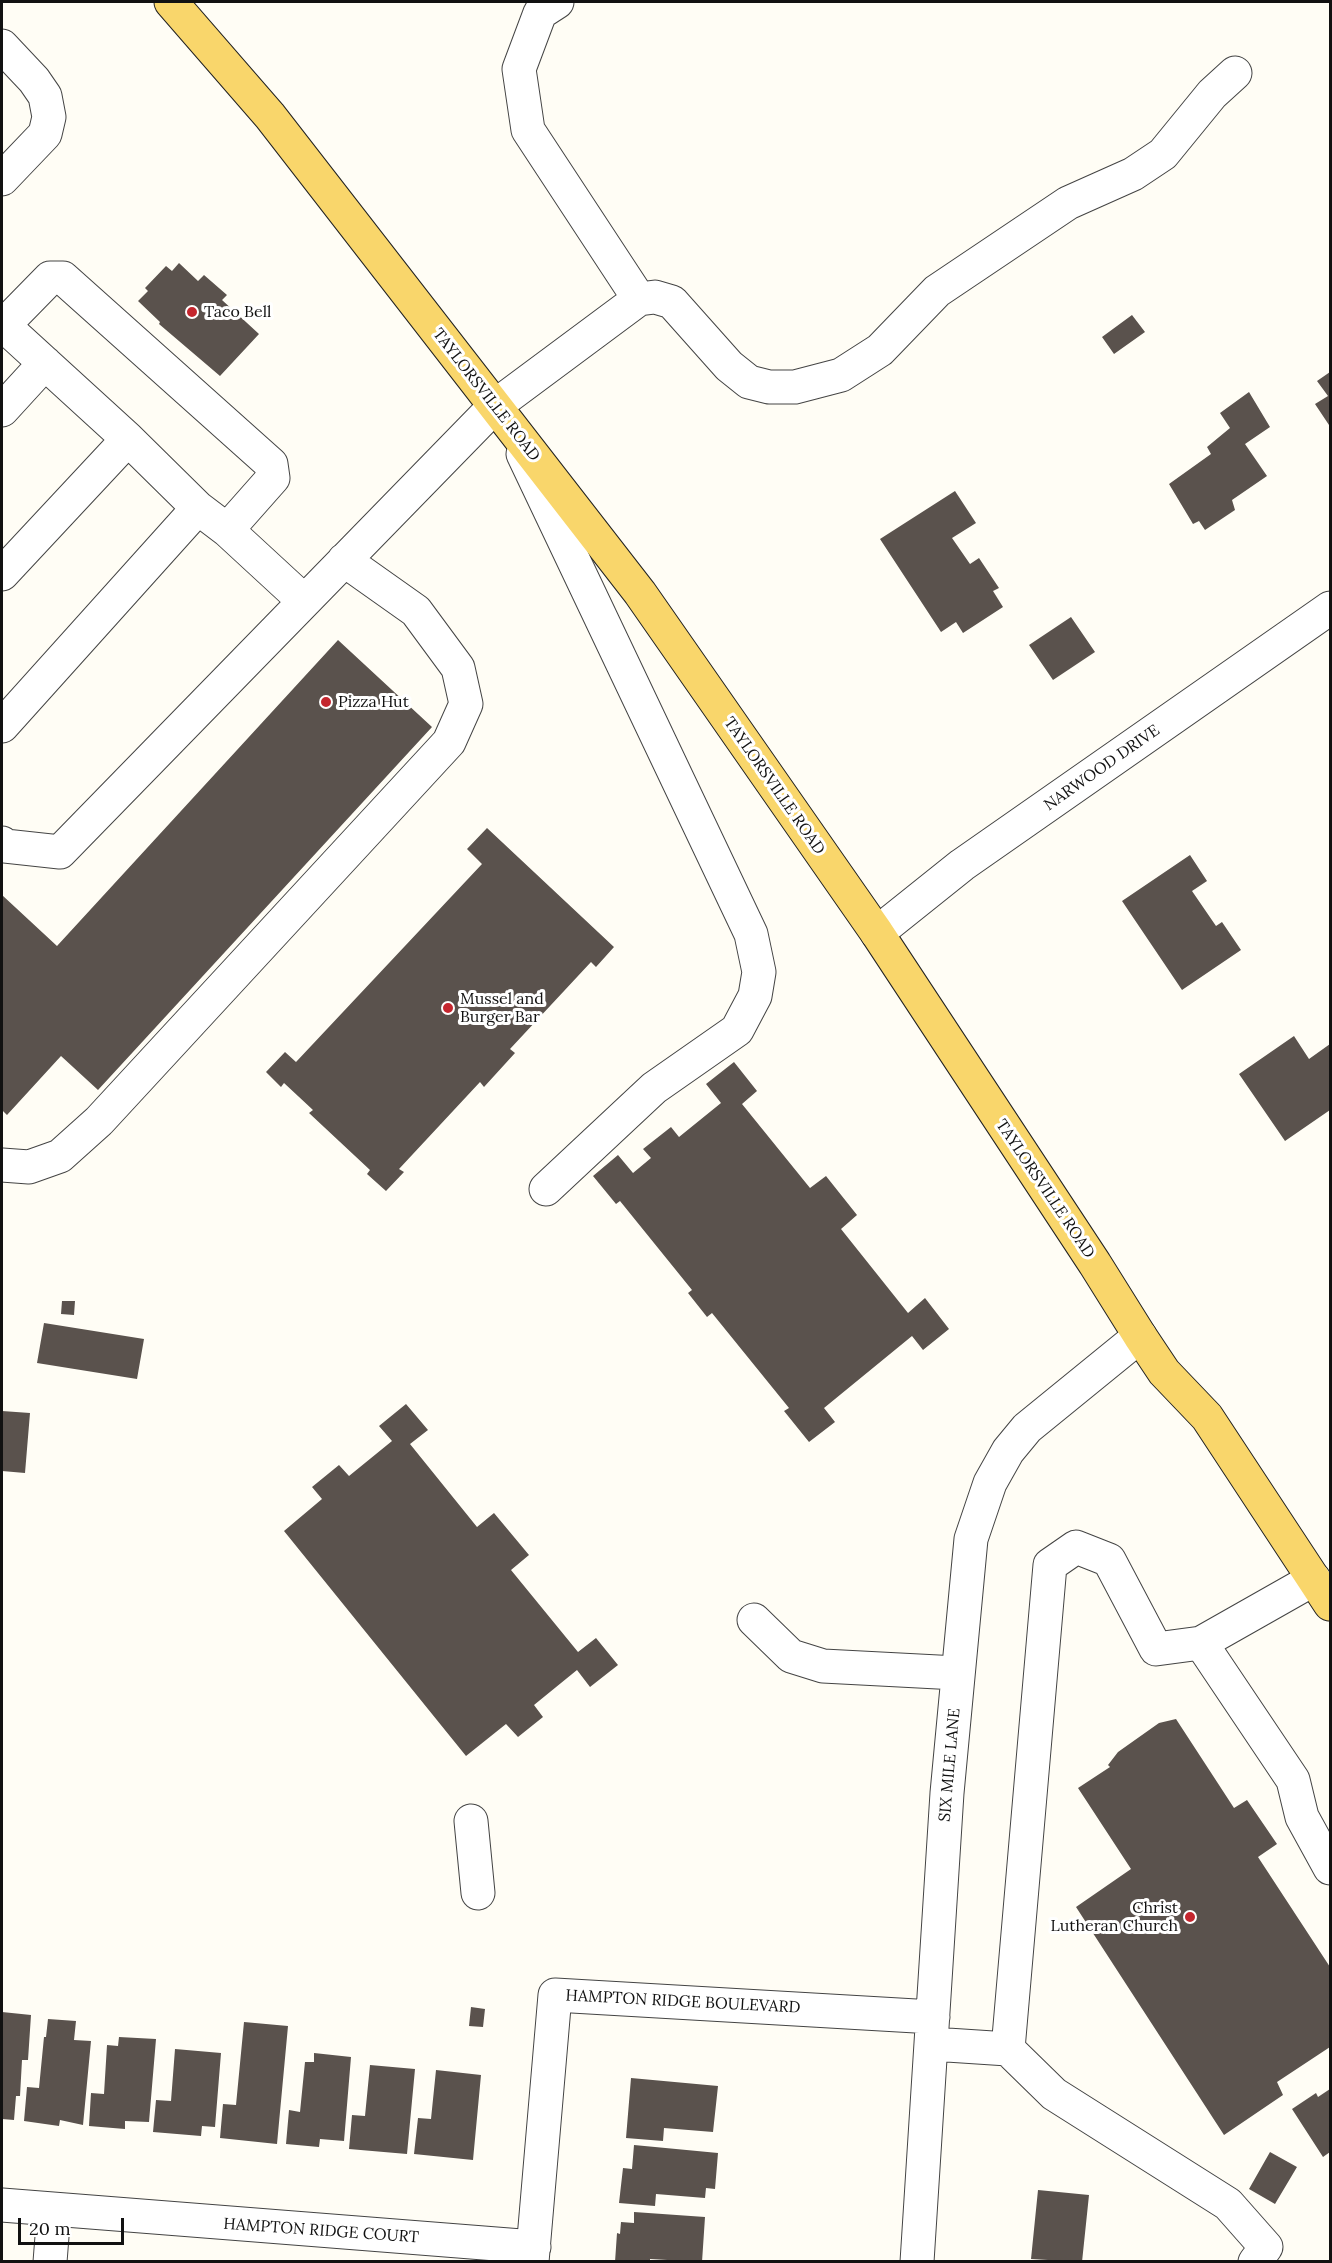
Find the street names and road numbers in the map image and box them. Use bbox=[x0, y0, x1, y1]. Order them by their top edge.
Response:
street label: TAYLORSVILLE ROAD bbox=[428, 325, 544, 465]
street label: TAYLORSVILLE ROAD bbox=[719, 714, 829, 858]
street label: NARWOOD DRIVE bbox=[1040, 721, 1164, 815]
street label: TAYLORSVILLE ROAD bbox=[991, 1116, 1099, 1262]
street label: SIX MILE LANE bbox=[935, 1707, 965, 1823]
street label: HAMPTON RIDGE BOULEVARD bbox=[565, 1986, 801, 2018]
street label: HAMPTON RIDGE COURT bbox=[223, 2215, 419, 2247]

